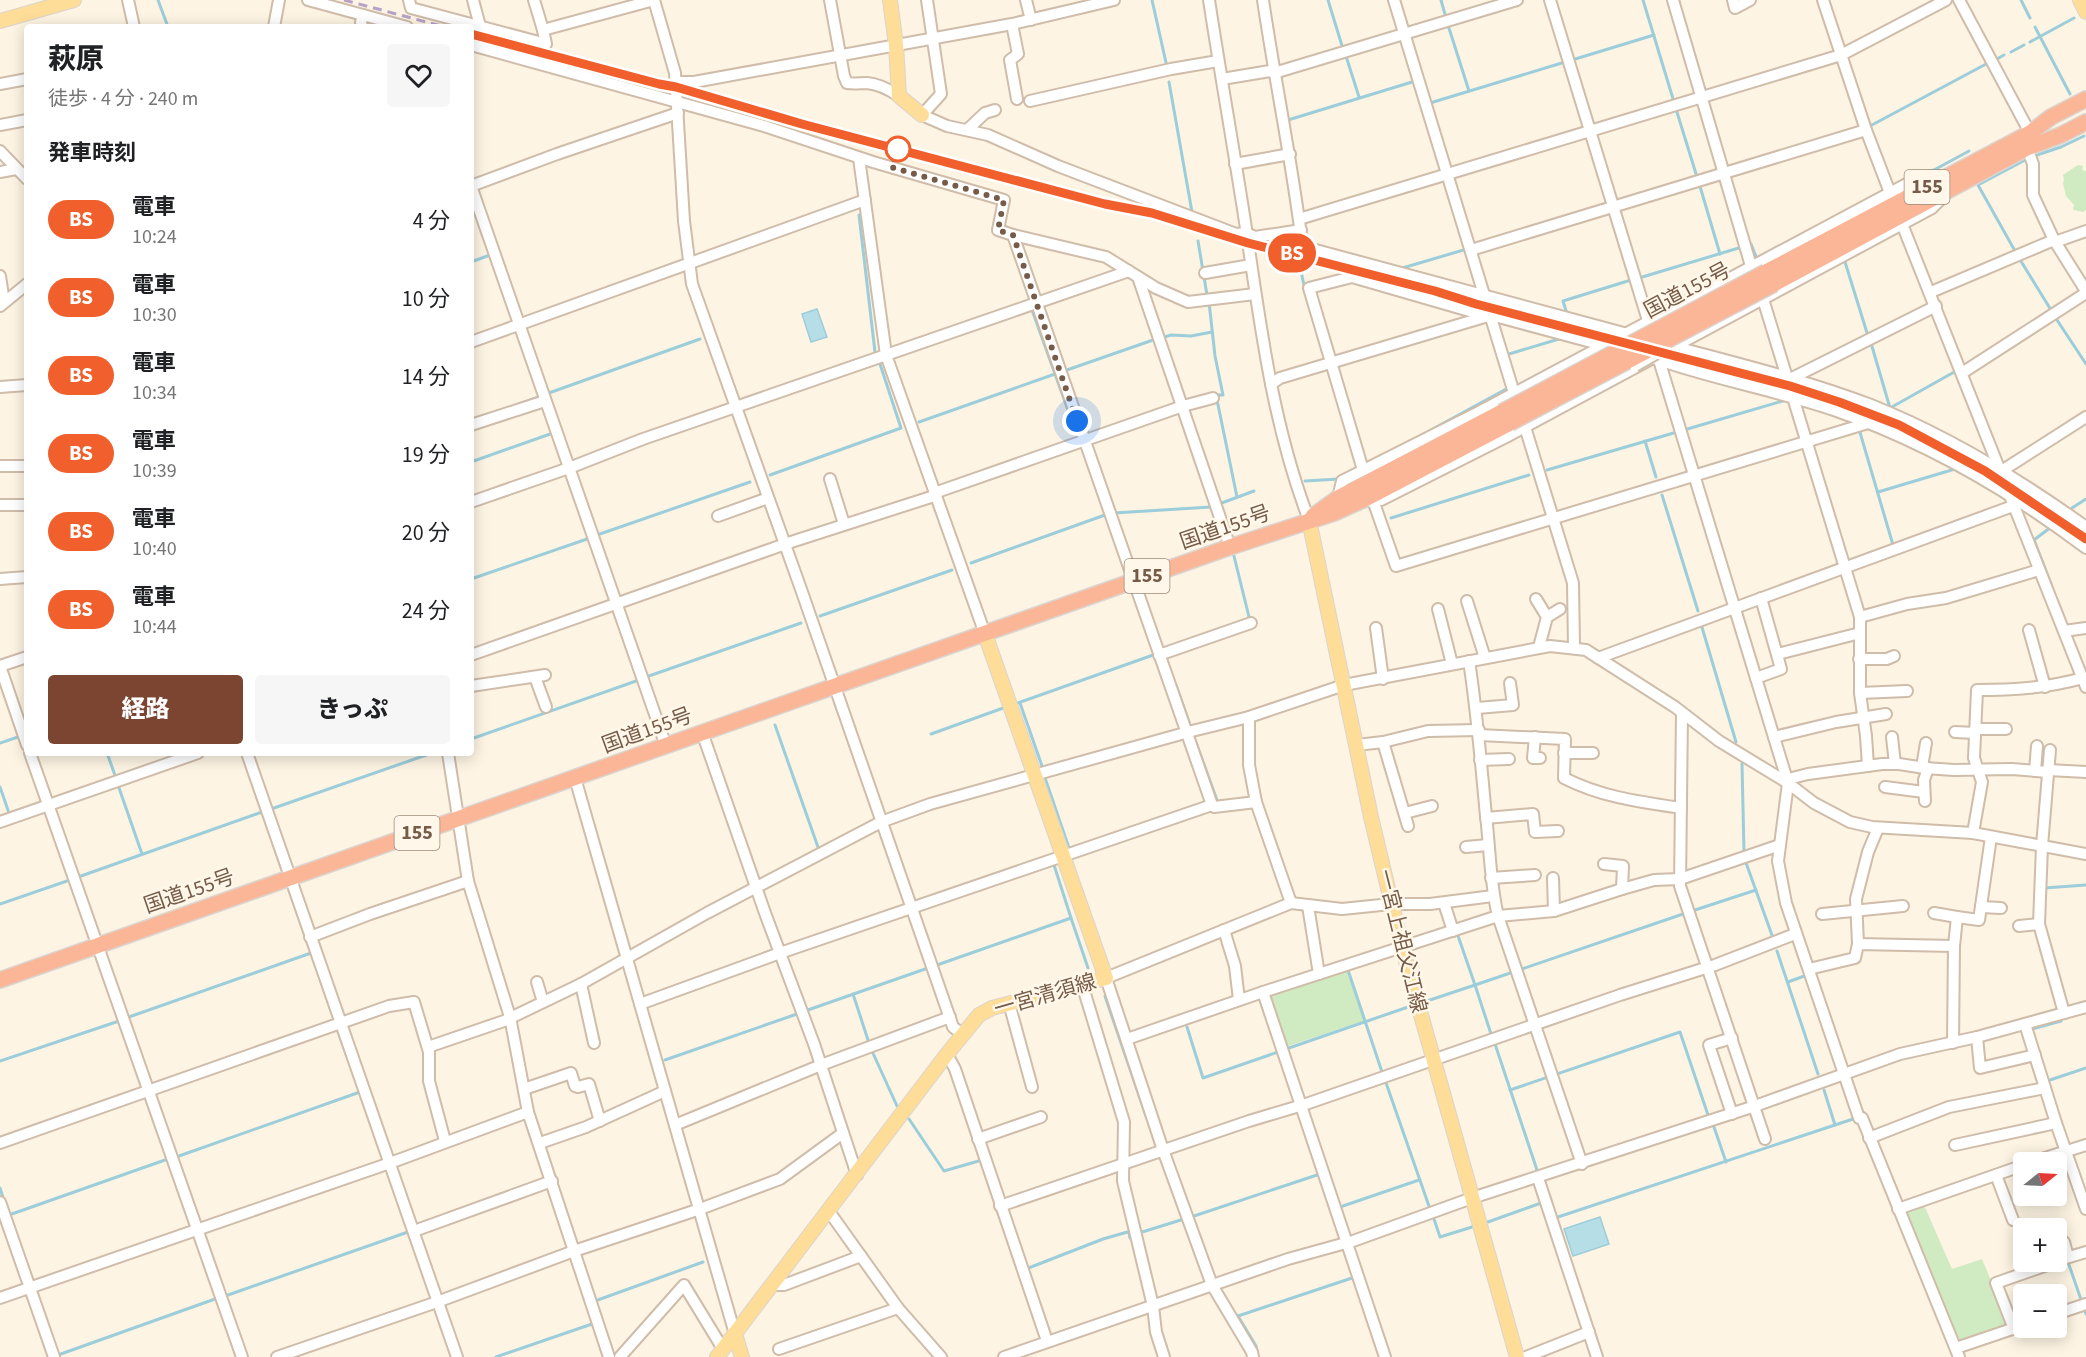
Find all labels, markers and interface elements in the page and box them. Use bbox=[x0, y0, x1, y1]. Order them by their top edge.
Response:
text: 萩原 bbox=[48, 39, 104, 79]
button: heart bbox=[387, 44, 450, 107]
text: 徒歩 · 4 分 · 240 m bbox=[48, 85, 198, 113]
unlabelled marker bbox=[885, 136, 911, 162]
text: 発車時刻 bbox=[48, 137, 136, 169]
road number: 155 bbox=[1904, 170, 1950, 204]
text: 電車 bbox=[132, 191, 176, 223]
text: BS bbox=[69, 204, 93, 234]
text: 4 分 bbox=[413, 205, 450, 237]
text: 10:24 bbox=[132, 223, 177, 251]
line badge: BS bbox=[1265, 234, 1319, 272]
text: BS bbox=[1280, 238, 1304, 268]
street label: 国道155号 bbox=[1638, 255, 1736, 325]
text: 電車 bbox=[132, 269, 176, 301]
text: BS bbox=[69, 282, 93, 312]
text: 10 分 bbox=[402, 283, 450, 315]
text: 10:30 bbox=[132, 301, 177, 329]
text: 電車 bbox=[132, 347, 176, 379]
text: BS bbox=[69, 360, 93, 390]
text: 14 分 bbox=[402, 361, 450, 393]
text: 10:34 bbox=[132, 379, 177, 407]
your location bbox=[1062, 406, 1092, 436]
text: 電車 bbox=[132, 425, 176, 457]
text: BS bbox=[69, 438, 93, 468]
text: 19 分 bbox=[402, 439, 450, 471]
text: 10:39 bbox=[132, 457, 177, 485]
street label: 国道155号 bbox=[1176, 497, 1274, 557]
text: 電車 bbox=[132, 503, 176, 535]
text: BS bbox=[69, 516, 93, 546]
text: 20 分 bbox=[402, 517, 450, 549]
text: 10:40 bbox=[132, 535, 177, 563]
road number: 155 bbox=[1124, 559, 1170, 593]
text: 電車 bbox=[132, 581, 176, 613]
text: BS bbox=[69, 594, 93, 624]
text: 24 分 bbox=[402, 595, 450, 627]
text: 10:44 bbox=[132, 613, 177, 641]
button: 経路 bbox=[48, 675, 243, 744]
button: きっぷ bbox=[255, 675, 450, 744]
street label: 国道155号 bbox=[598, 700, 696, 760]
road number: 155 bbox=[394, 816, 440, 850]
street label: 国道155号 bbox=[140, 861, 238, 921]
street label: 一宮上祖父江線 bbox=[1370, 866, 1434, 1016]
street label: 一宮清須線 bbox=[990, 966, 1100, 1024]
north arrow bbox=[2013, 1152, 2067, 1206]
map controls bbox=[2013, 1152, 2067, 1338]
button: + bbox=[2013, 1218, 2067, 1272]
button: − bbox=[2013, 1284, 2067, 1338]

